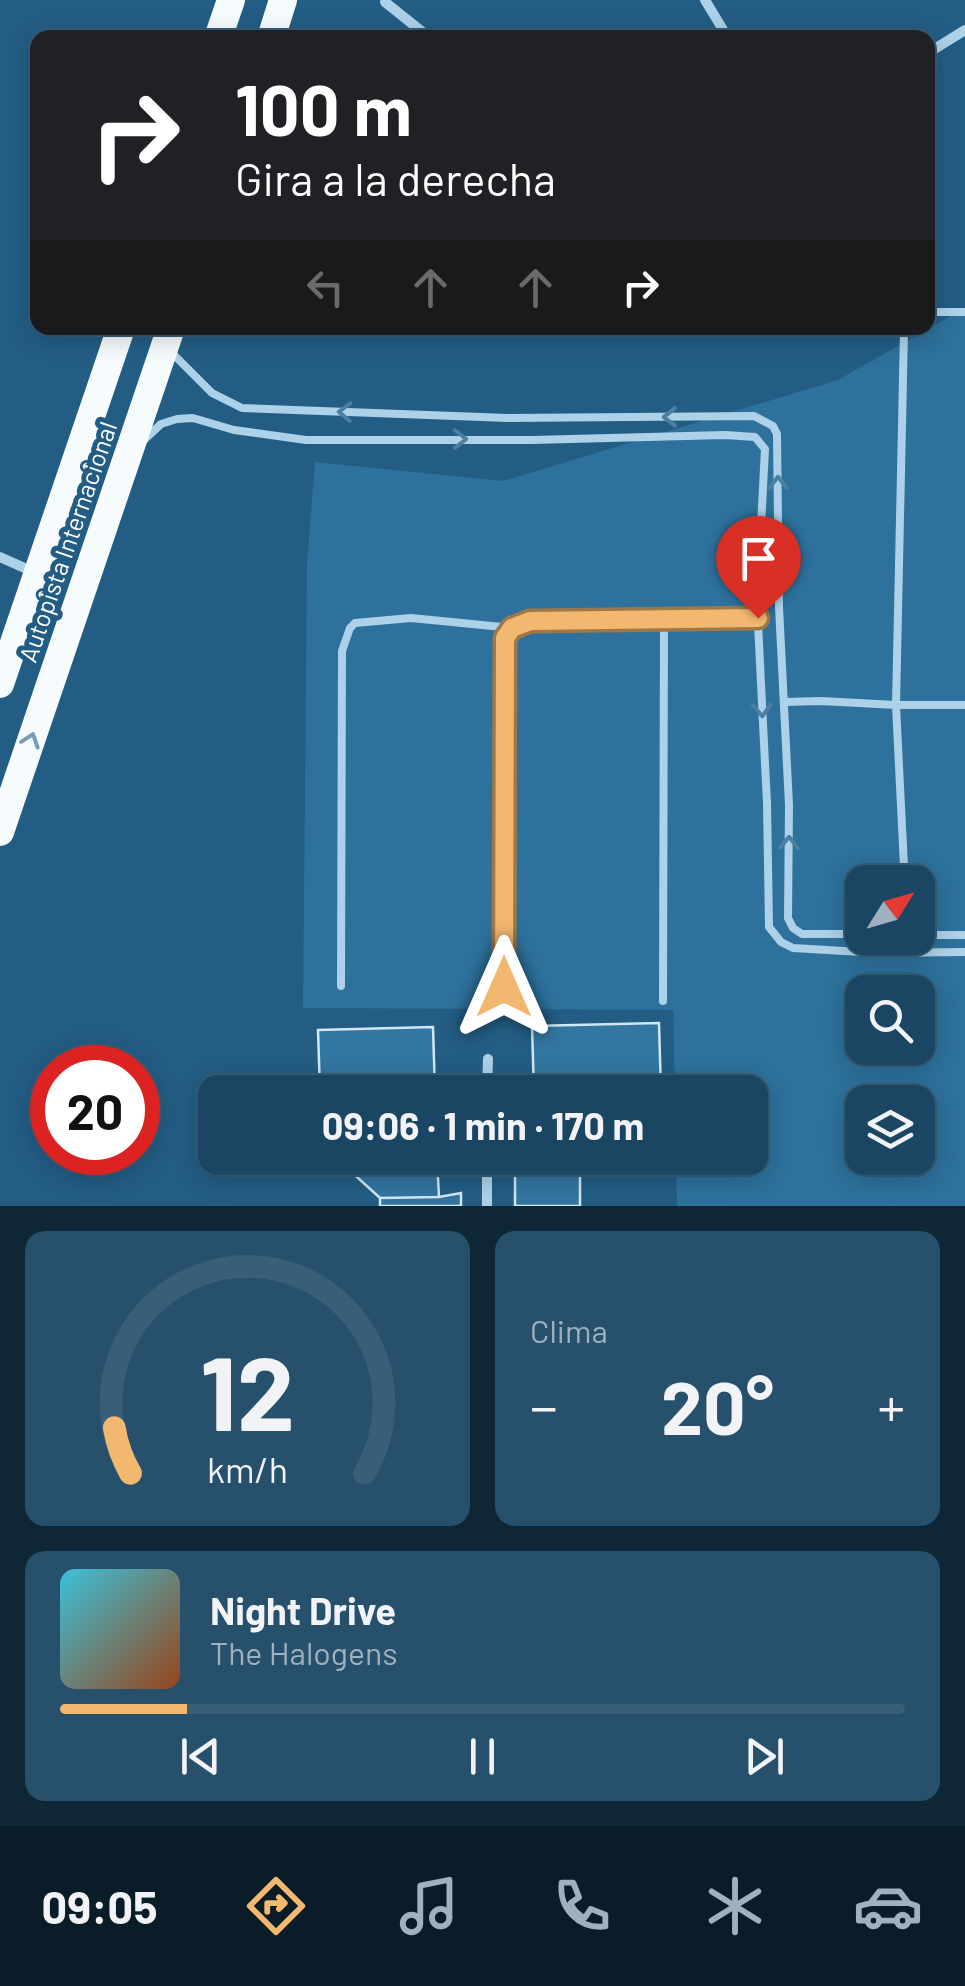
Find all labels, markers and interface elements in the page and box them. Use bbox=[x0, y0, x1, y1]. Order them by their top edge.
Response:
text: 100 m bbox=[235, 66, 412, 150]
icon: right bbox=[70, 70, 200, 200]
text: Gira a la derecha bbox=[235, 151, 556, 205]
icon: left bbox=[298, 260, 353, 315]
icon: ahead bbox=[403, 260, 458, 315]
icon: ahead bbox=[508, 260, 563, 315]
icon: right bbox=[613, 260, 668, 315]
one-way arrow bbox=[336, 401, 352, 422]
one-way arrow bbox=[661, 406, 676, 428]
street label: Autopista Internacional bbox=[12, 418, 122, 666]
one-way arrow bbox=[452, 428, 468, 450]
one-way arrow bbox=[768, 474, 789, 490]
pin bbox=[716, 516, 801, 619]
icon: arrive bbox=[731, 531, 786, 586]
one-way arrow bbox=[751, 702, 772, 718]
one-way arrow bbox=[20, 732, 40, 749]
one-way arrow bbox=[778, 834, 800, 850]
north arrow bbox=[845, 865, 935, 955]
map controls bbox=[845, 865, 935, 1175]
position arrow bbox=[452, 935, 556, 1039]
button: search bbox=[845, 975, 935, 1065]
speed limit sign: 20 bbox=[30, 1045, 160, 1175]
button: layers bbox=[845, 1085, 935, 1175]
text: 09:06 · 1 min · 170 m bbox=[322, 1102, 644, 1148]
text: Clima bbox=[530, 1311, 608, 1349]
text: 12 bbox=[200, 1327, 295, 1452]
text: 20° bbox=[661, 1360, 774, 1450]
text: − bbox=[530, 1372, 558, 1438]
text: + bbox=[877, 1372, 905, 1438]
text: km/h bbox=[207, 1447, 288, 1490]
text: Night Drive bbox=[210, 1587, 396, 1633]
text: The Halogens bbox=[210, 1633, 398, 1671]
icon: previous bbox=[173, 1729, 228, 1784]
icon: pause bbox=[455, 1729, 510, 1784]
icon: next bbox=[737, 1729, 792, 1784]
icon: directions bbox=[241, 1871, 311, 1941]
icon: music bbox=[394, 1871, 464, 1941]
icon: phone bbox=[547, 1871, 617, 1941]
icon: climate bbox=[700, 1871, 770, 1941]
icon: car bbox=[853, 1871, 923, 1941]
text: 09:05 bbox=[42, 1879, 157, 1933]

